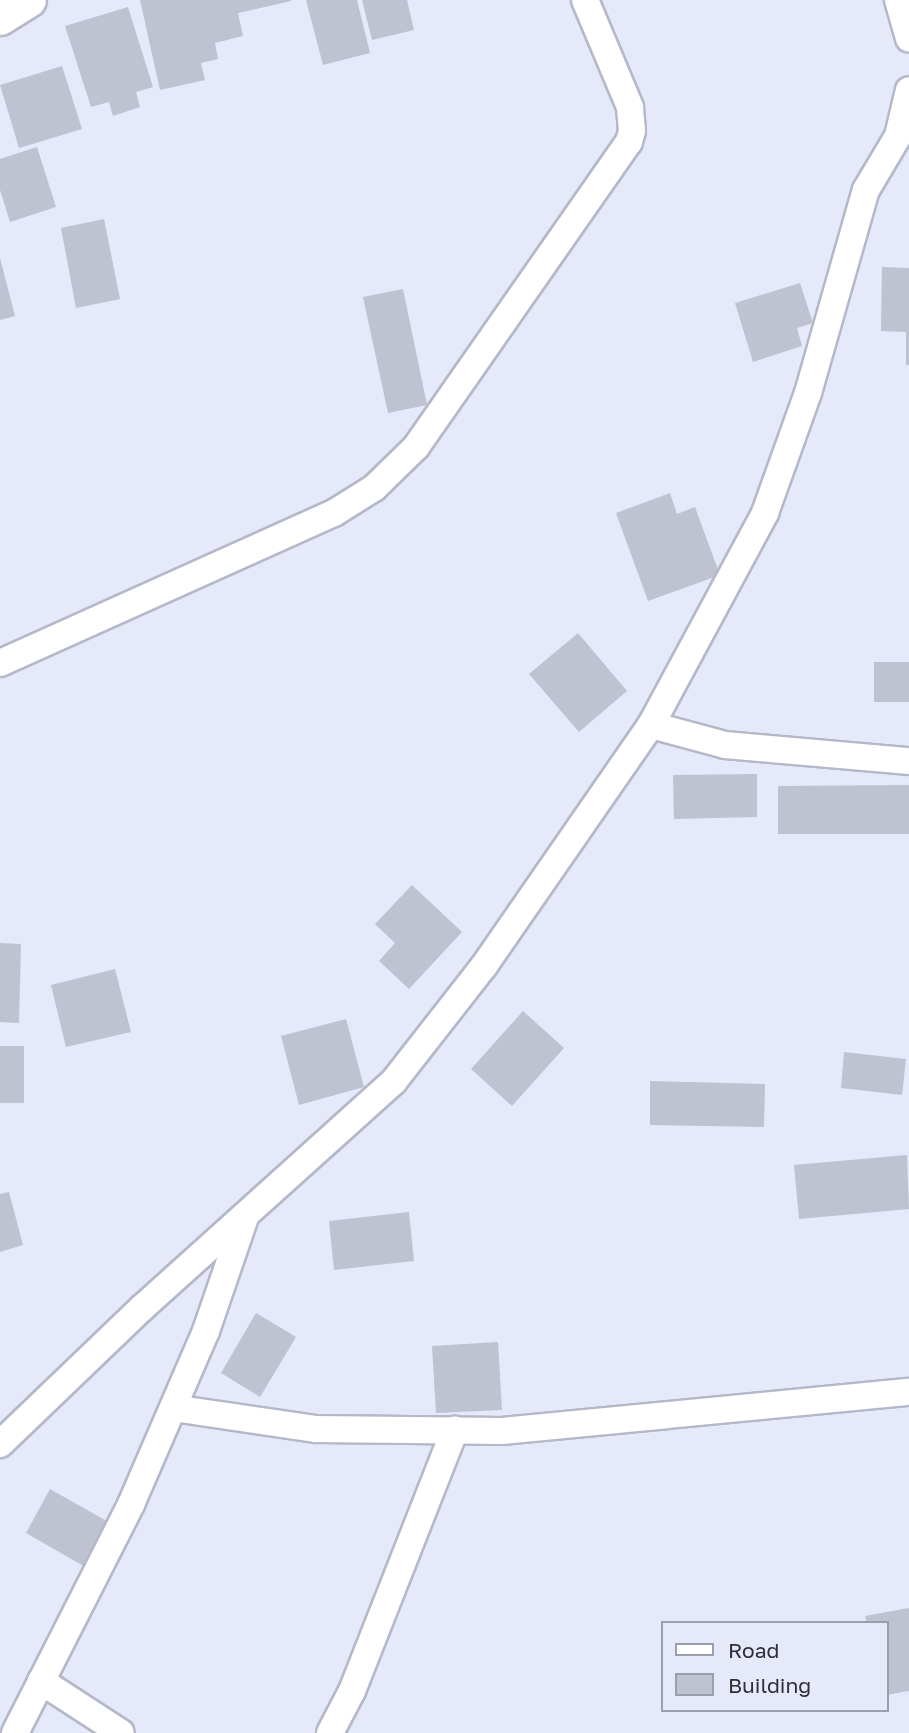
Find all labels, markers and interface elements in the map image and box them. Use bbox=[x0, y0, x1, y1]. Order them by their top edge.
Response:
legend bbox=[660, 1621, 888, 1712]
text: Road bbox=[728, 1637, 779, 1663]
text: Building bbox=[728, 1672, 811, 1698]

